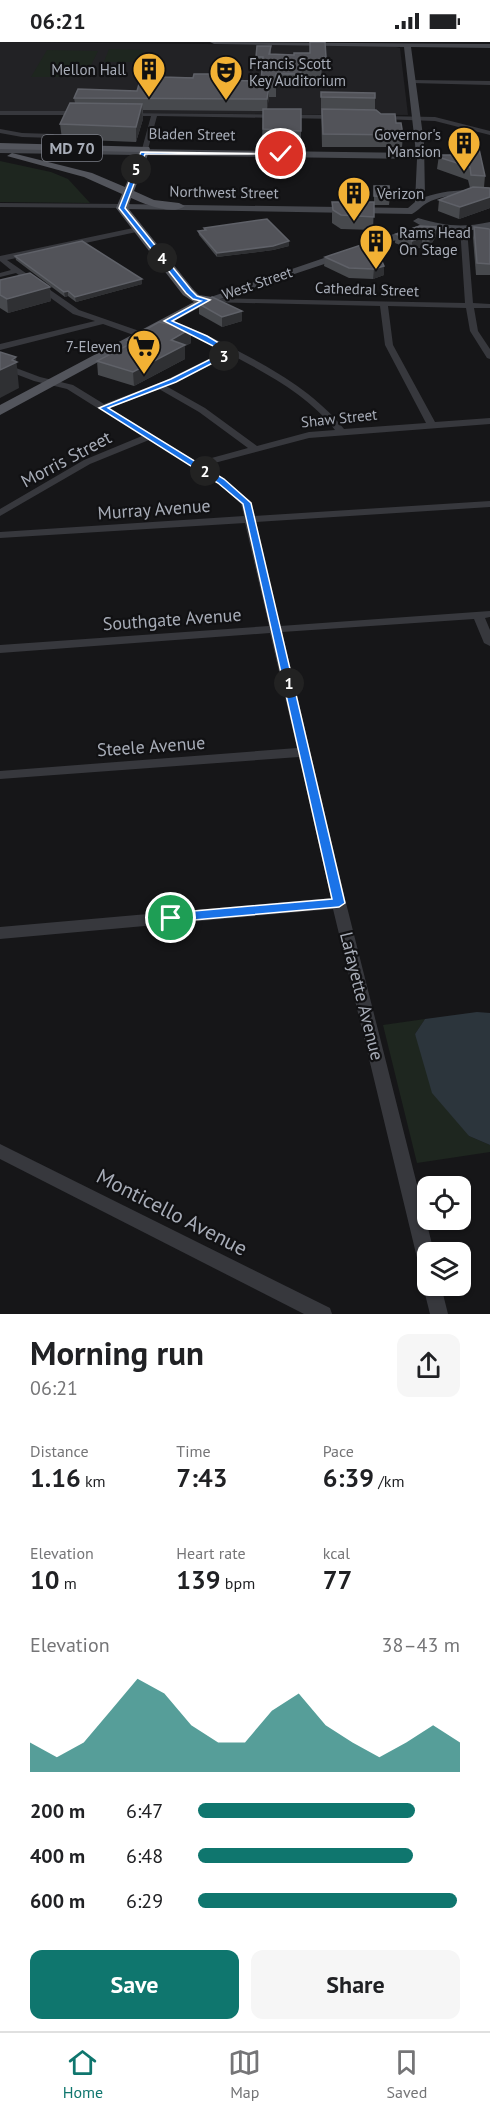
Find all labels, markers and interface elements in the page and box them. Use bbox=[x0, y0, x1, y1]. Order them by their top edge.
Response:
text: 06:21 bbox=[30, 7, 86, 35]
building icon: Mellon Hall bbox=[131, 51, 167, 98]
theatre icon: Francis Scott Key Auditorium bbox=[208, 54, 244, 101]
place label: Francis Scott Key Auditorium bbox=[249, 54, 346, 90]
place label: Mellon Hall bbox=[51, 60, 127, 79]
street label: Bladen Street bbox=[148, 124, 236, 144]
place label: Governor's Mansion bbox=[374, 125, 441, 161]
building icon: Governor's Mansion bbox=[446, 125, 482, 172]
pin bbox=[255, 128, 306, 179]
road number: MD 70 bbox=[42, 135, 102, 161]
icon: check bbox=[264, 137, 297, 170]
pin: 5 bbox=[121, 154, 151, 184]
text: 5 bbox=[131, 159, 141, 179]
building icon: Verizon bbox=[336, 175, 372, 222]
street label: Northwest Street bbox=[169, 182, 279, 202]
place label: Verizon bbox=[376, 184, 424, 203]
building icon: Rams Head On Stage bbox=[358, 223, 394, 270]
place label: Rams Head On Stage bbox=[399, 223, 471, 259]
pin: 4 bbox=[147, 243, 177, 273]
text: 4 bbox=[157, 248, 167, 268]
street label: West Street bbox=[219, 262, 295, 304]
street label: Cathedral Street bbox=[315, 278, 419, 300]
supermarket icon: 7-Eleven bbox=[126, 328, 162, 375]
place label: 7-Eleven bbox=[66, 337, 121, 356]
pin: 3 bbox=[209, 341, 239, 371]
text: 3 bbox=[219, 346, 229, 366]
street label: Shaw Street bbox=[300, 405, 378, 431]
street label: Morris Street bbox=[17, 426, 115, 492]
pin: 2 bbox=[190, 456, 220, 486]
text: 2 bbox=[200, 461, 210, 481]
street label: Murray Avenue bbox=[97, 494, 211, 524]
street label: Southgate Avenue bbox=[102, 603, 242, 635]
pin: 1 bbox=[274, 668, 304, 698]
text: 1 bbox=[284, 673, 294, 693]
street label: Steele Avenue bbox=[96, 731, 206, 761]
pin bbox=[145, 892, 196, 943]
icon: arrive bbox=[154, 901, 187, 934]
street label: Lafayette Avenue bbox=[335, 929, 389, 1063]
street label: Monticello Avenue bbox=[92, 1162, 252, 1262]
map controls bbox=[417, 1176, 471, 1296]
button: locate bbox=[417, 1176, 471, 1230]
button: layers bbox=[417, 1242, 471, 1296]
text: Morning run bbox=[30, 1331, 204, 1374]
button: share bbox=[397, 1334, 460, 1397]
text: 06:21 bbox=[30, 1375, 78, 1401]
text: Distance bbox=[30, 1441, 89, 1461]
text: Time bbox=[176, 1441, 211, 1461]
text: Pace bbox=[323, 1441, 354, 1461]
text: 1.16 bbox=[30, 1461, 81, 1494]
text: 7:43 bbox=[176, 1461, 228, 1494]
text: 6:39 bbox=[323, 1461, 374, 1494]
text: km bbox=[81, 1471, 106, 1491]
text: /km bbox=[374, 1471, 404, 1491]
text: Elevation bbox=[30, 1543, 94, 1563]
text: Heart rate bbox=[176, 1543, 246, 1563]
text: kcal bbox=[323, 1543, 350, 1563]
text: 10 bbox=[30, 1563, 59, 1596]
text: 139 bbox=[176, 1563, 221, 1596]
text: 77 bbox=[323, 1563, 352, 1596]
text: m bbox=[59, 1573, 77, 1593]
text: bpm bbox=[221, 1573, 255, 1593]
text: Elevation bbox=[30, 1632, 110, 1658]
text: 38–43 m bbox=[382, 1632, 460, 1658]
text: 200 m bbox=[30, 1798, 85, 1824]
text: 6:47 bbox=[126, 1798, 163, 1824]
text: 400 m bbox=[30, 1843, 85, 1869]
text: 6:48 bbox=[126, 1843, 163, 1869]
text: 600 m bbox=[30, 1888, 85, 1914]
text: 6:29 bbox=[126, 1888, 163, 1914]
button: Save bbox=[30, 1950, 239, 2019]
button: Share bbox=[251, 1950, 460, 2019]
tab: Home bbox=[63, 2046, 103, 2102]
tab: Map bbox=[228, 2046, 261, 2102]
tab: Saved bbox=[387, 2046, 427, 2102]

